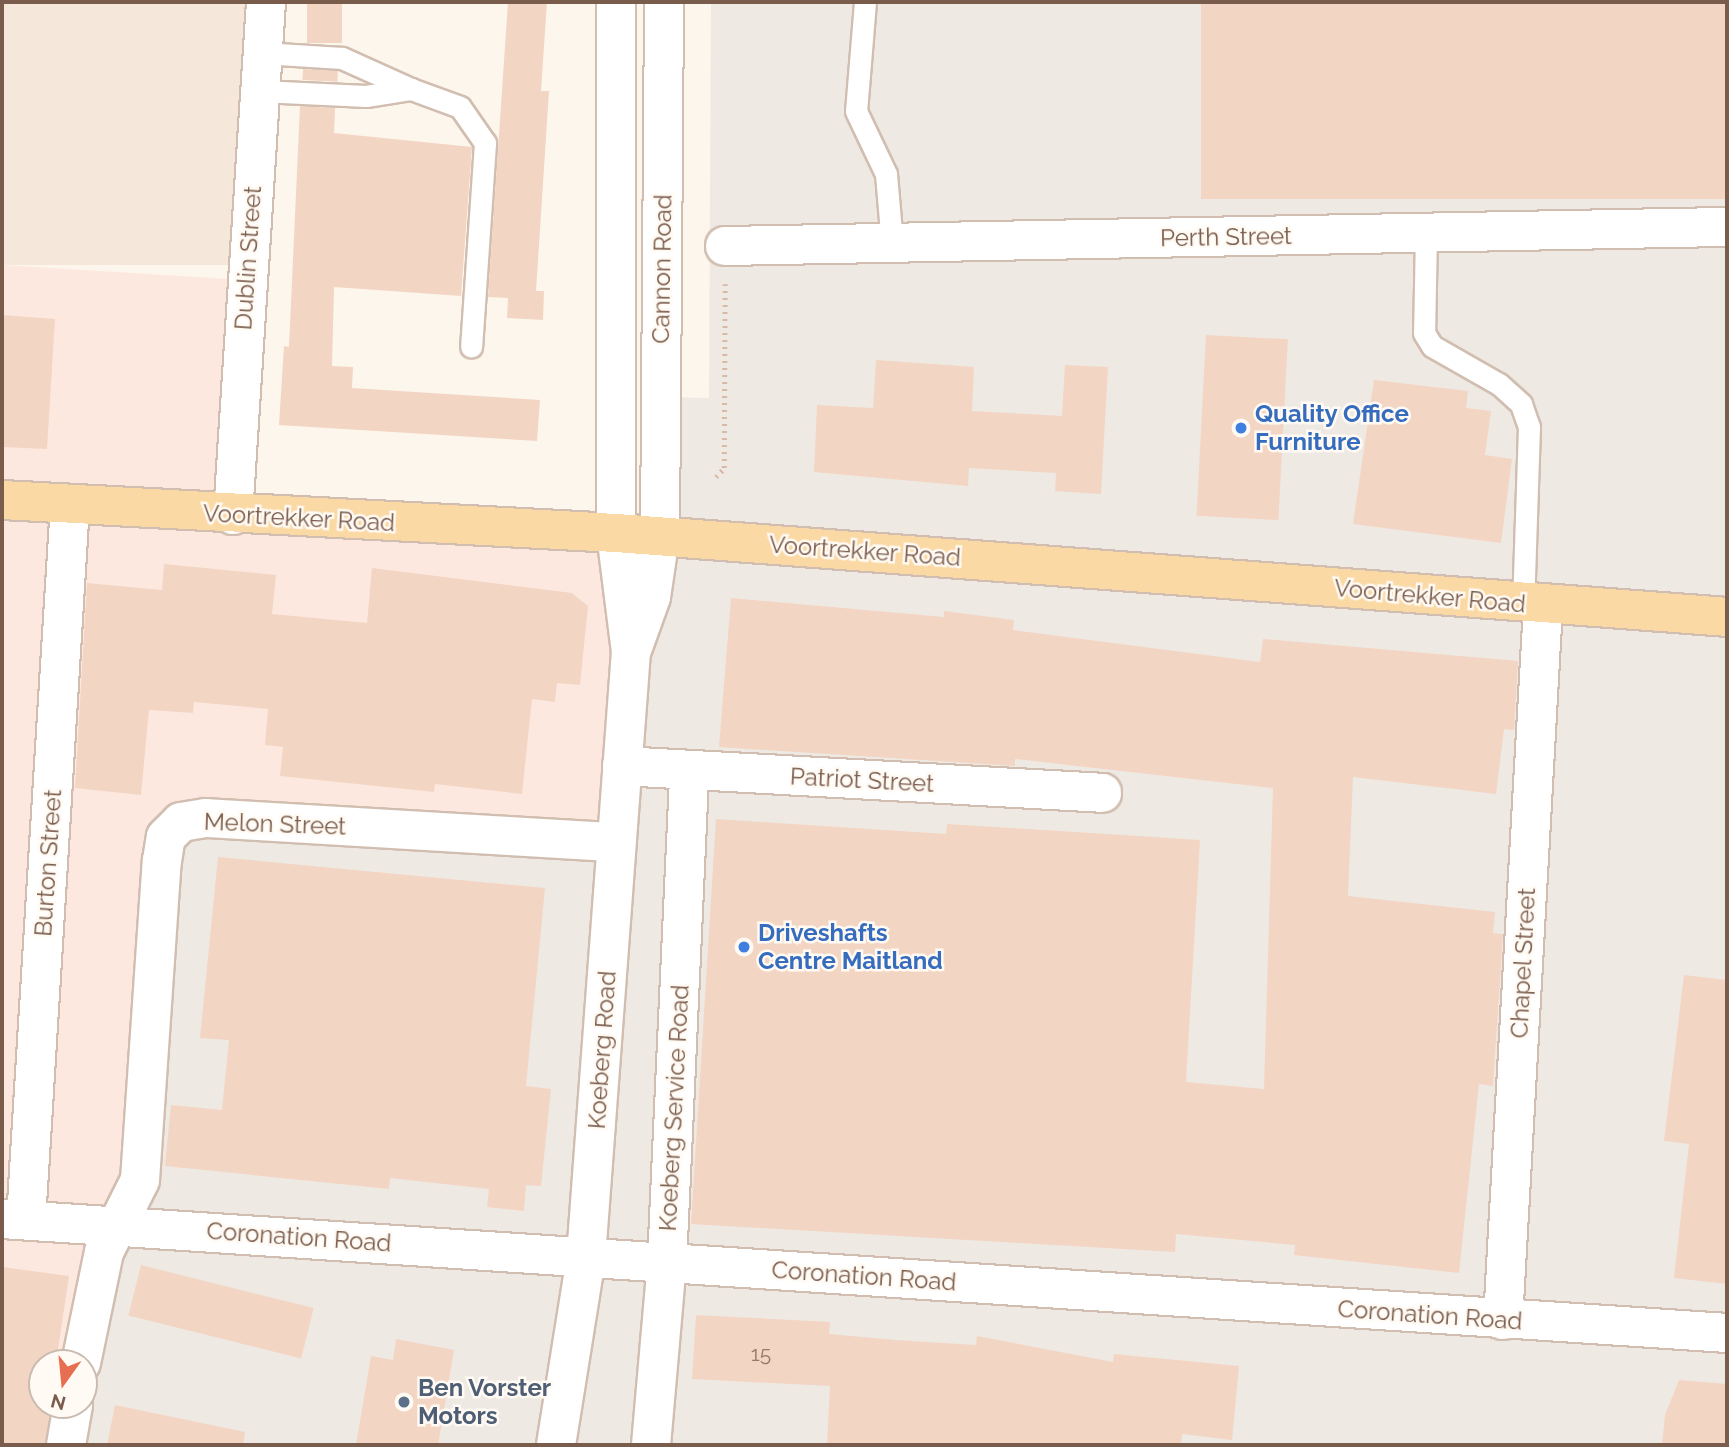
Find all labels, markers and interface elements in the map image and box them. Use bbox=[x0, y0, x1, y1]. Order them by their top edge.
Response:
street label: Dublin Street bbox=[229, 185, 267, 331]
street label: Cannon Road bbox=[646, 194, 678, 344]
street label: Perth Street bbox=[1160, 221, 1292, 253]
place label: Quality Office Furniture bbox=[1255, 400, 1409, 456]
marker: Quality Office Furniture bbox=[1233, 420, 1249, 436]
street label: Voortrekker Road bbox=[202, 499, 396, 537]
street label: Voortrekker Road bbox=[768, 530, 962, 572]
street label: Voortrekker Road bbox=[1333, 573, 1527, 619]
street label: Patriot Street bbox=[789, 762, 935, 798]
street label: Burton Street bbox=[28, 788, 68, 938]
street label: Melon Street bbox=[203, 807, 347, 841]
street label: Chapel Street bbox=[1505, 887, 1541, 1039]
place label: Driveshafts Centre Maitland bbox=[758, 919, 943, 975]
marker: Driveshafts Centre Maitland bbox=[736, 939, 752, 955]
street label: Koeberg Road bbox=[582, 970, 622, 1130]
street label: Koeberg Service Road bbox=[653, 984, 695, 1232]
street label: Coronation Road bbox=[206, 1216, 392, 1258]
street label: Coronation Road bbox=[771, 1255, 957, 1297]
street label: Coronation Road bbox=[1337, 1294, 1523, 1336]
house number: 15 bbox=[751, 1341, 771, 1367]
north arrow bbox=[28, 1349, 98, 1419]
place label: Ben Vorster Motors bbox=[418, 1374, 552, 1430]
text: N bbox=[48, 1390, 68, 1415]
marker: Ben Vorster Motors bbox=[396, 1394, 412, 1410]

